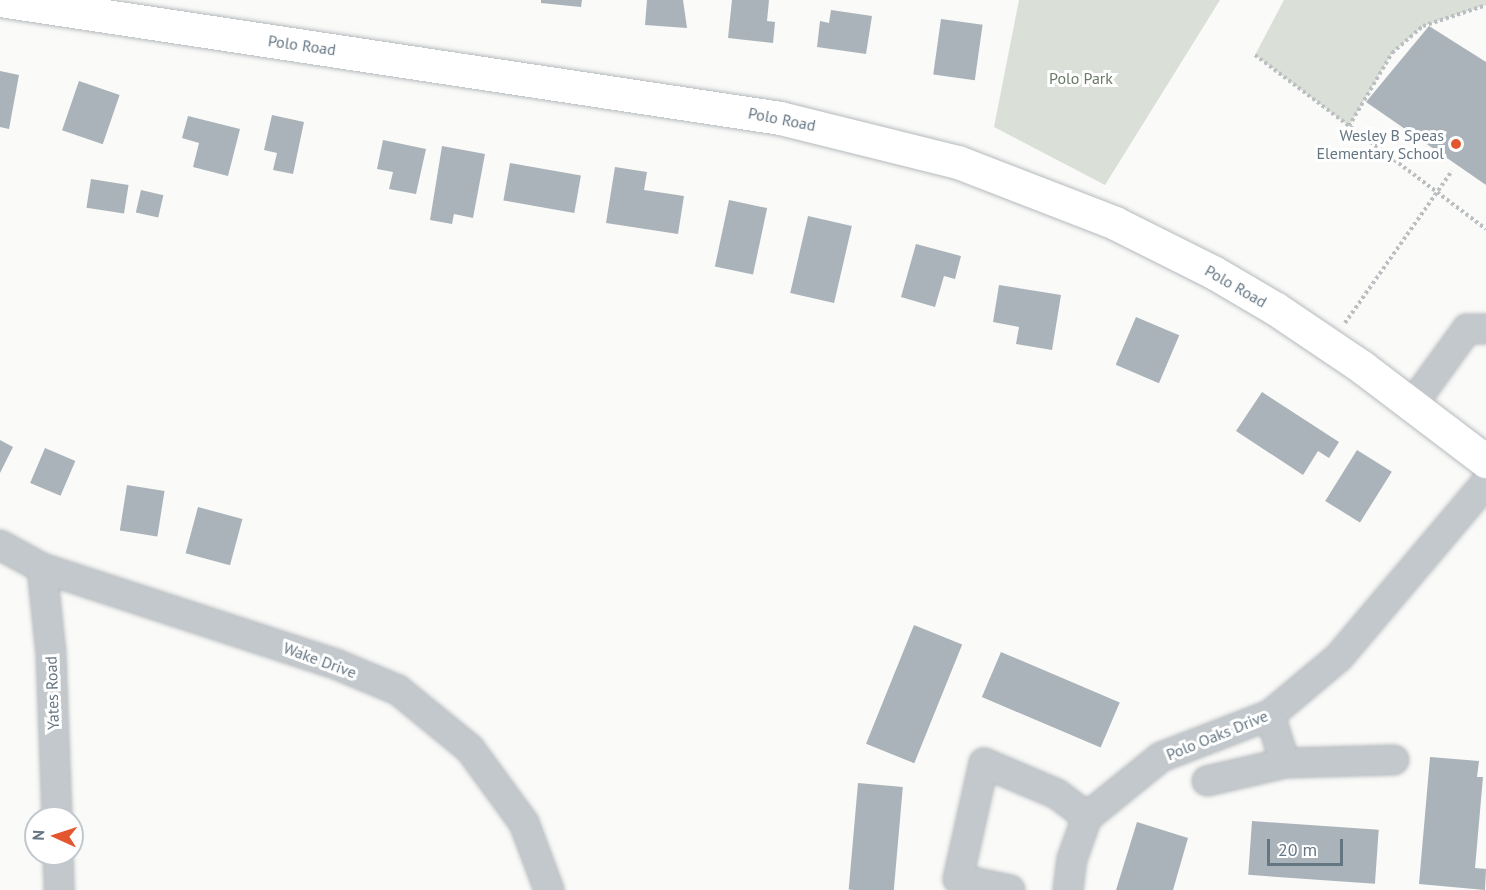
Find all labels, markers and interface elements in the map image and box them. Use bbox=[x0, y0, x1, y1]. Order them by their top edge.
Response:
street label: Polo Road bbox=[267, 31, 337, 59]
park label: Polo Park bbox=[1049, 68, 1113, 88]
street label: Polo Road bbox=[747, 103, 817, 135]
place label: Wesley B Speas Elementary School bbox=[1316, 125, 1444, 163]
marker: Wesley B Speas Elementary School bbox=[1449, 137, 1463, 151]
street label: Polo Road bbox=[1202, 261, 1270, 311]
street label: Wake Drive bbox=[281, 638, 359, 682]
street label: Yates Road bbox=[41, 656, 63, 730]
street label: Polo Oaks Drive bbox=[1163, 706, 1271, 764]
north arrow bbox=[24, 806, 84, 866]
scale bar bbox=[1270, 827, 1346, 865]
text: N bbox=[28, 829, 48, 841]
text: 20 m bbox=[1278, 838, 1317, 861]

